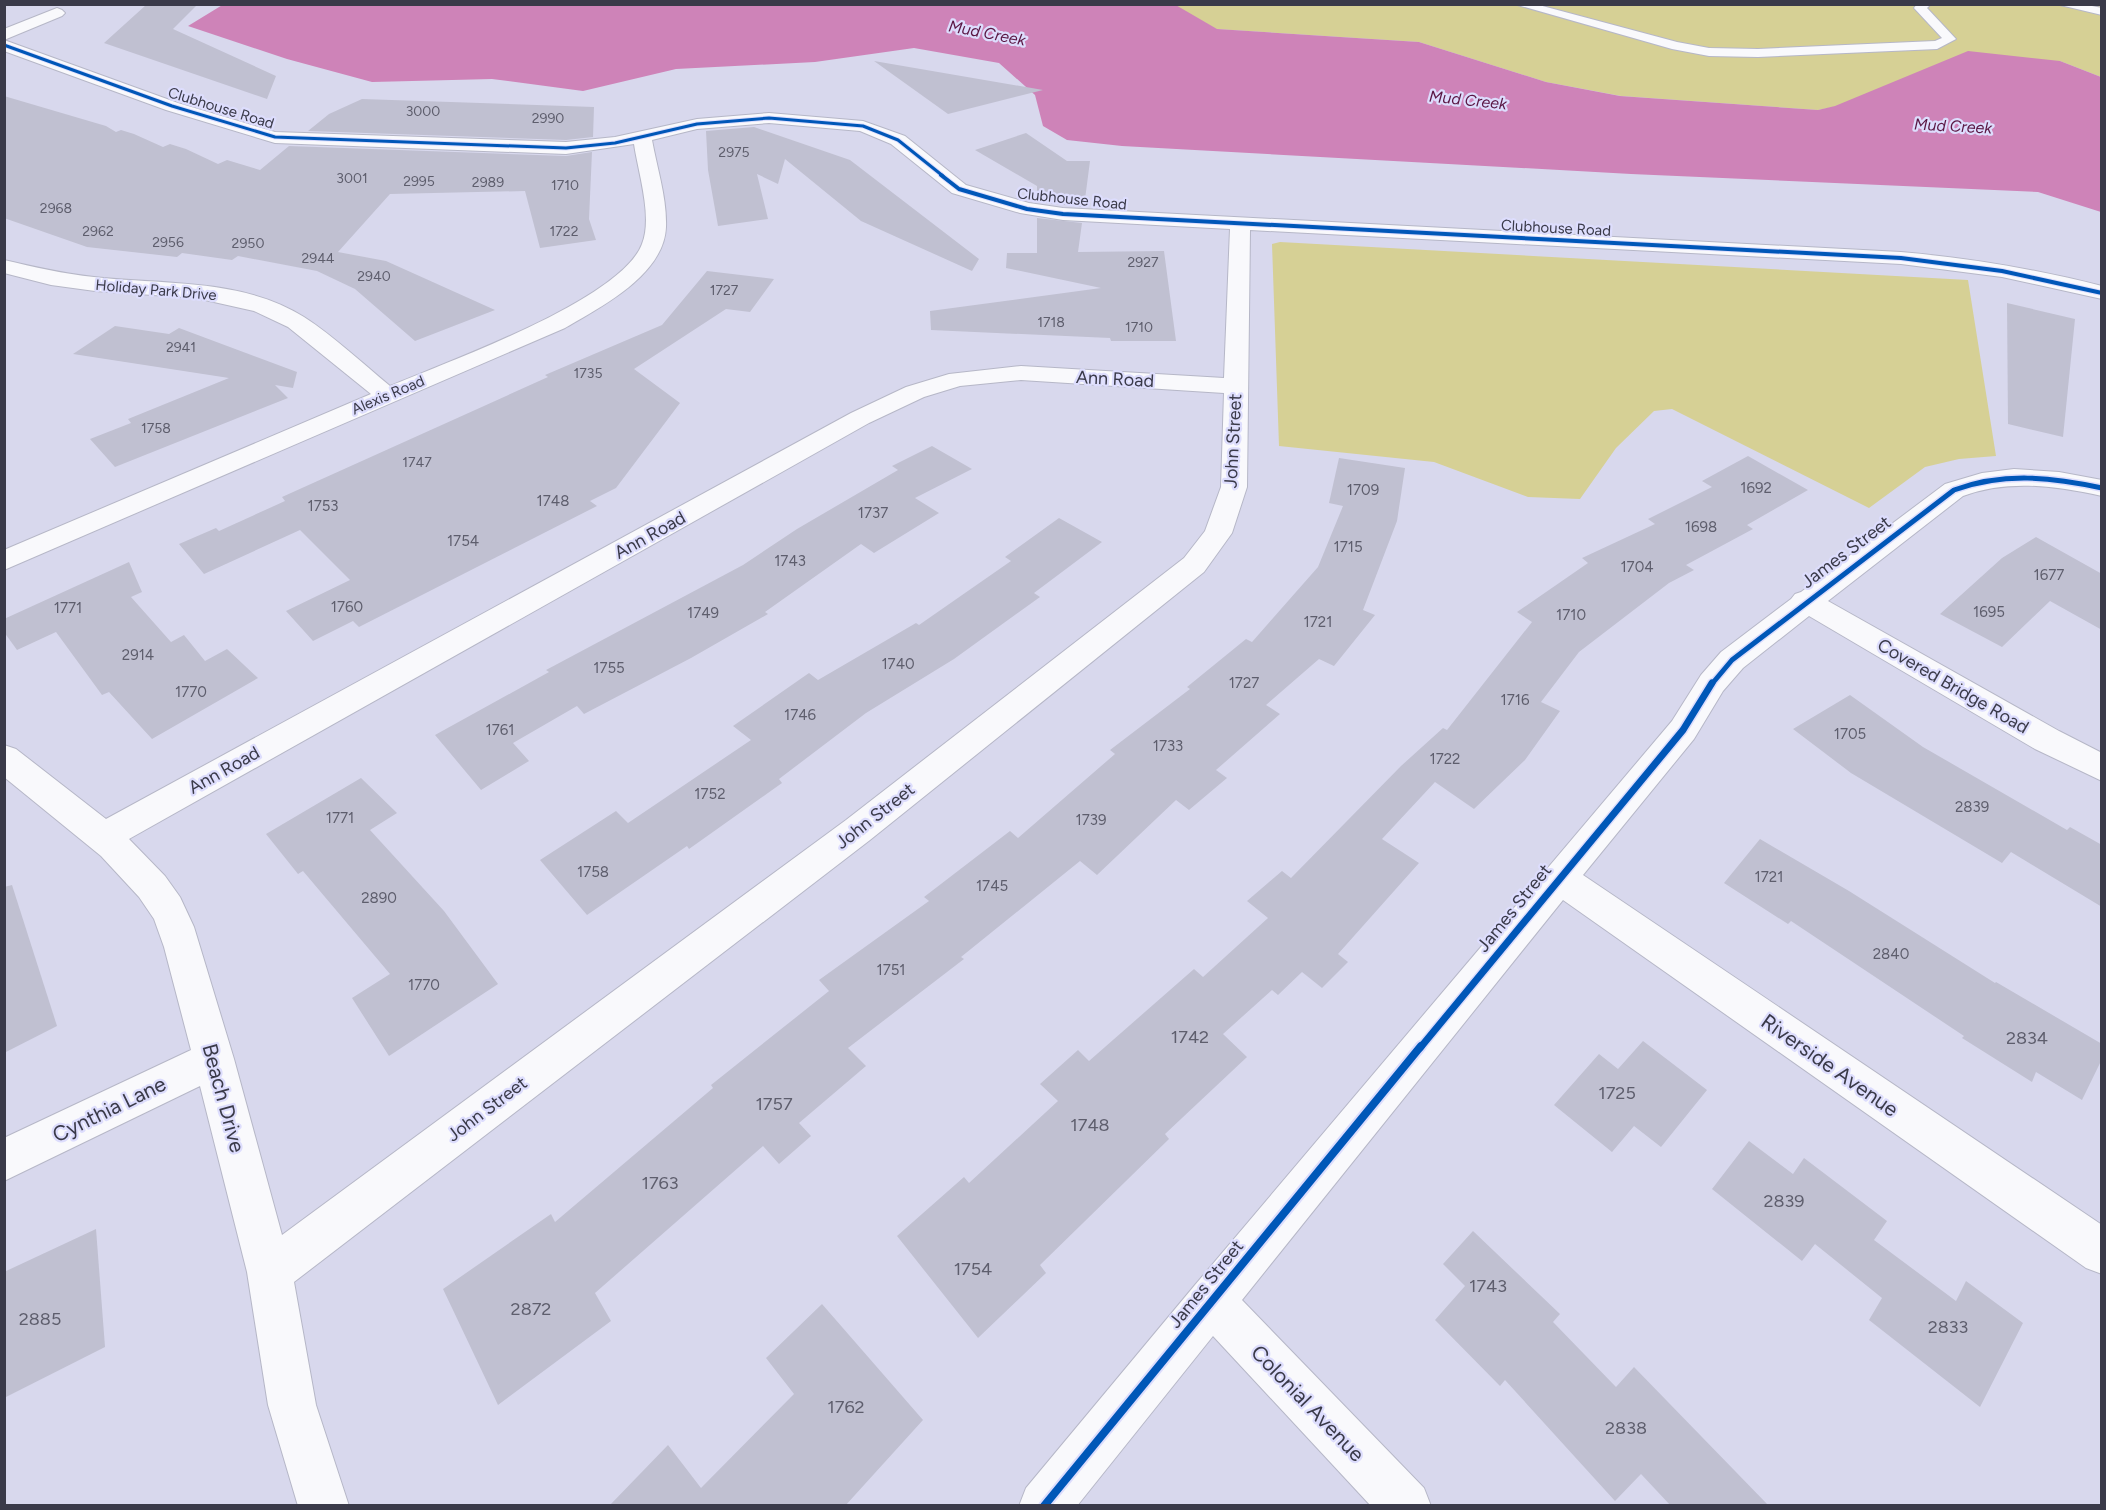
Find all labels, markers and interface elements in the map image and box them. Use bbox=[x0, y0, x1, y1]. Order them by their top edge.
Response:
water label: Mud Creek bbox=[947, 16, 1028, 50]
street label: Clubhouse Road bbox=[166, 83, 276, 133]
water label: Mud Creek bbox=[1428, 86, 1509, 114]
house number: 3000 bbox=[406, 103, 440, 120]
house number: 2990 bbox=[532, 110, 564, 127]
water label: Mud Creek bbox=[1914, 114, 1994, 138]
house number: 2975 bbox=[718, 144, 750, 161]
house number: 3001 bbox=[336, 170, 368, 187]
house number: 2995 bbox=[403, 173, 435, 190]
house number: 2989 bbox=[472, 174, 504, 191]
house number: 1710 bbox=[551, 177, 579, 194]
street label: Clubhouse Road bbox=[1016, 184, 1128, 214]
house number: 2968 bbox=[40, 200, 72, 217]
street label: Clubhouse Road bbox=[1501, 216, 1611, 240]
house number: 2962 bbox=[82, 223, 114, 240]
house number: 1722 bbox=[550, 223, 578, 240]
house number: 2956 bbox=[152, 234, 184, 251]
house number: 2950 bbox=[232, 235, 264, 252]
house number: 2944 bbox=[301, 250, 335, 267]
house number: 2927 bbox=[1127, 254, 1159, 271]
house number: 2940 bbox=[357, 268, 391, 285]
street label: Holiday Park Drive bbox=[95, 276, 217, 304]
house number: 1727 bbox=[710, 282, 739, 299]
house number: 1718 bbox=[1037, 314, 1065, 331]
house number: 1710 bbox=[1125, 319, 1153, 336]
house number: 2941 bbox=[166, 339, 196, 356]
house number: 1735 bbox=[574, 365, 602, 382]
street label: Ann Road bbox=[1075, 366, 1155, 392]
street label: Alexis Road bbox=[349, 372, 427, 418]
street label: John Street bbox=[1220, 393, 1246, 489]
house number: 1758 bbox=[141, 420, 171, 437]
house number: 1747 bbox=[402, 454, 432, 471]
house number: 1692 bbox=[1740, 479, 1772, 497]
house number: 1709 bbox=[1347, 481, 1379, 499]
house number: 1748 bbox=[537, 492, 569, 510]
house number: 1753 bbox=[307, 497, 339, 515]
house number: 1737 bbox=[858, 504, 888, 522]
street label: Ann Road bbox=[610, 506, 690, 564]
street label: James Street bbox=[1797, 511, 1895, 593]
house number: 1698 bbox=[1685, 518, 1717, 536]
house number: 1754 bbox=[447, 532, 479, 550]
house number: 1715 bbox=[1333, 538, 1363, 556]
house number: 1743 bbox=[774, 552, 806, 570]
house number: 1704 bbox=[1620, 558, 1654, 576]
house number: 1677 bbox=[2034, 566, 2064, 584]
house number: 1760 bbox=[331, 598, 363, 616]
house number: 1771 bbox=[54, 599, 82, 617]
house number: 1695 bbox=[1973, 603, 2005, 621]
house number: 1749 bbox=[687, 604, 719, 622]
house number: 1710 bbox=[1556, 606, 1586, 624]
house number: 1721 bbox=[1304, 613, 1332, 631]
street label: Covered Bridge Road bbox=[1873, 634, 2033, 738]
house number: 2914 bbox=[122, 646, 154, 664]
house number: 1740 bbox=[881, 655, 915, 673]
house number: 1755 bbox=[593, 659, 625, 677]
house number: 1727 bbox=[1229, 674, 1259, 692]
house number: 1770 bbox=[175, 683, 207, 701]
house number: 1716 bbox=[1501, 691, 1530, 709]
house number: 1746 bbox=[784, 706, 817, 724]
house number: 1761 bbox=[486, 721, 514, 739]
house number: 1705 bbox=[1834, 725, 1866, 743]
house number: 1733 bbox=[1153, 737, 1183, 755]
street label: Ann Road bbox=[184, 741, 264, 799]
house number: 1722 bbox=[1429, 750, 1461, 768]
street label: John Street bbox=[831, 778, 919, 854]
house number: 1752 bbox=[694, 785, 726, 803]
house number: 2839 bbox=[1955, 798, 1989, 816]
house number: 1771 bbox=[326, 809, 354, 827]
house number: 1739 bbox=[1076, 811, 1106, 829]
street label: James Street bbox=[1472, 859, 1556, 956]
house number: 1758 bbox=[577, 863, 609, 881]
house number: 1721 bbox=[1755, 868, 1783, 886]
house number: 1745 bbox=[976, 877, 1008, 895]
house number: 2890 bbox=[361, 889, 397, 907]
house number: 2840 bbox=[1873, 945, 1909, 963]
house number: 1751 bbox=[876, 961, 906, 979]
house number: 1770 bbox=[408, 976, 440, 994]
street label: Riverside Avenue bbox=[1757, 1008, 1903, 1122]
house number: 1742 bbox=[1171, 1026, 1209, 1048]
house number: 2834 bbox=[2006, 1027, 2048, 1049]
street label: Beach Drive bbox=[197, 1041, 251, 1155]
street label: Cynthia Lane bbox=[48, 1071, 170, 1147]
street label: John Street bbox=[443, 1072, 532, 1146]
house number: 1725 bbox=[1598, 1082, 1636, 1104]
house number: 1757 bbox=[755, 1093, 793, 1115]
house number: 1748 bbox=[1070, 1114, 1110, 1136]
house number: 1763 bbox=[641, 1172, 679, 1194]
house number: 2839 bbox=[1763, 1190, 1805, 1212]
street label: James Street bbox=[1164, 1235, 1248, 1332]
house number: 1754 bbox=[954, 1258, 992, 1280]
house number: 1743 bbox=[1469, 1275, 1507, 1297]
house number: 2872 bbox=[511, 1298, 551, 1320]
house number: 2885 bbox=[19, 1308, 61, 1330]
house number: 2833 bbox=[1928, 1316, 1968, 1338]
street label: Colonial Avenue bbox=[1246, 1340, 1370, 1466]
house number: 1762 bbox=[827, 1396, 865, 1418]
house number: 2838 bbox=[1605, 1417, 1647, 1439]

